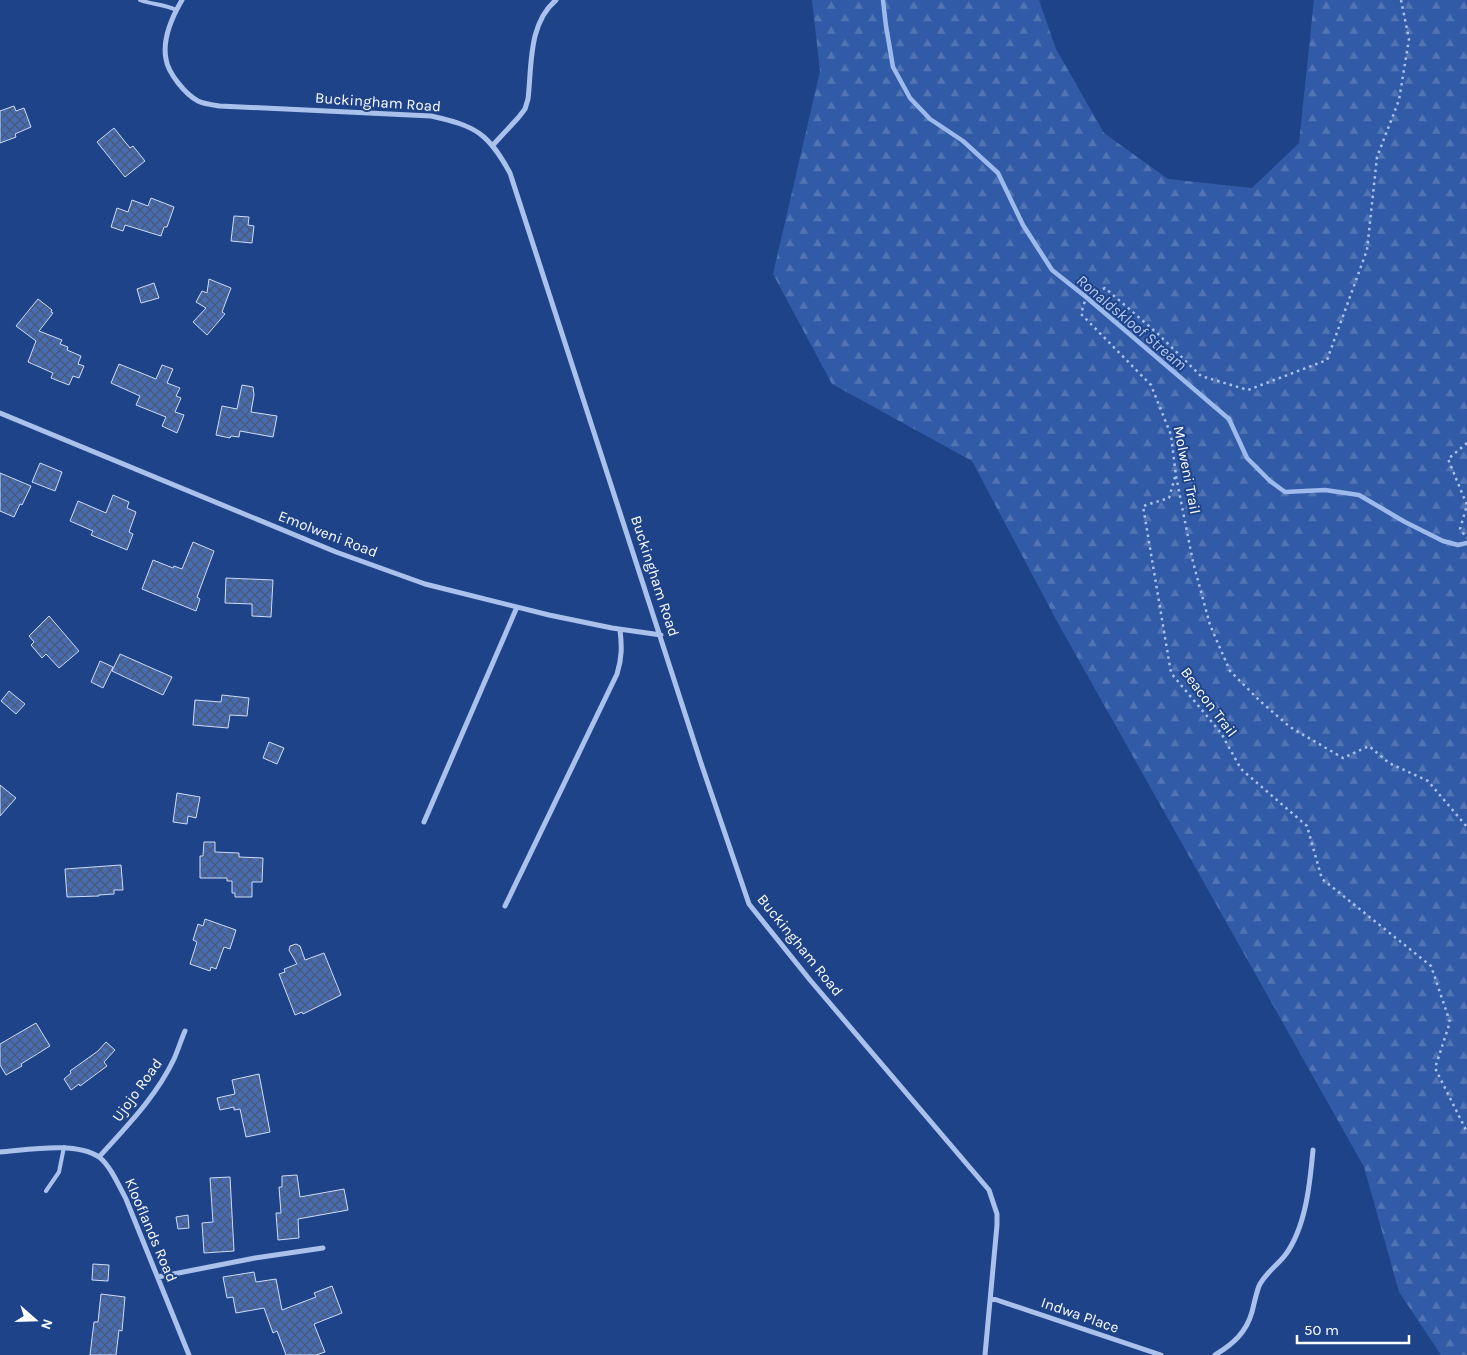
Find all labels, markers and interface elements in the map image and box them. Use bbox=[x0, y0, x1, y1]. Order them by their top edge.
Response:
street label: Buckingham Road bbox=[315, 89, 441, 115]
water label: Ronaldskloof Stream bbox=[1073, 271, 1191, 374]
street label: Molweni Trail bbox=[1170, 424, 1204, 516]
street label: Emolweni Road bbox=[276, 507, 380, 561]
street label: Buckingham Road bbox=[627, 513, 683, 639]
street label: Beacon Trail bbox=[1177, 664, 1241, 740]
street label: Buckingham Road bbox=[753, 890, 847, 1000]
street label: Ujojo Road bbox=[108, 1055, 166, 1125]
street label: Klooflands Road bbox=[121, 1175, 181, 1285]
street label: Indwa Place bbox=[1039, 1293, 1121, 1337]
north arrow bbox=[10, 1295, 60, 1345]
scale bar bbox=[1297, 1312, 1410, 1344]
text: N bbox=[37, 1317, 56, 1332]
text: 50 m bbox=[1304, 1321, 1339, 1339]

